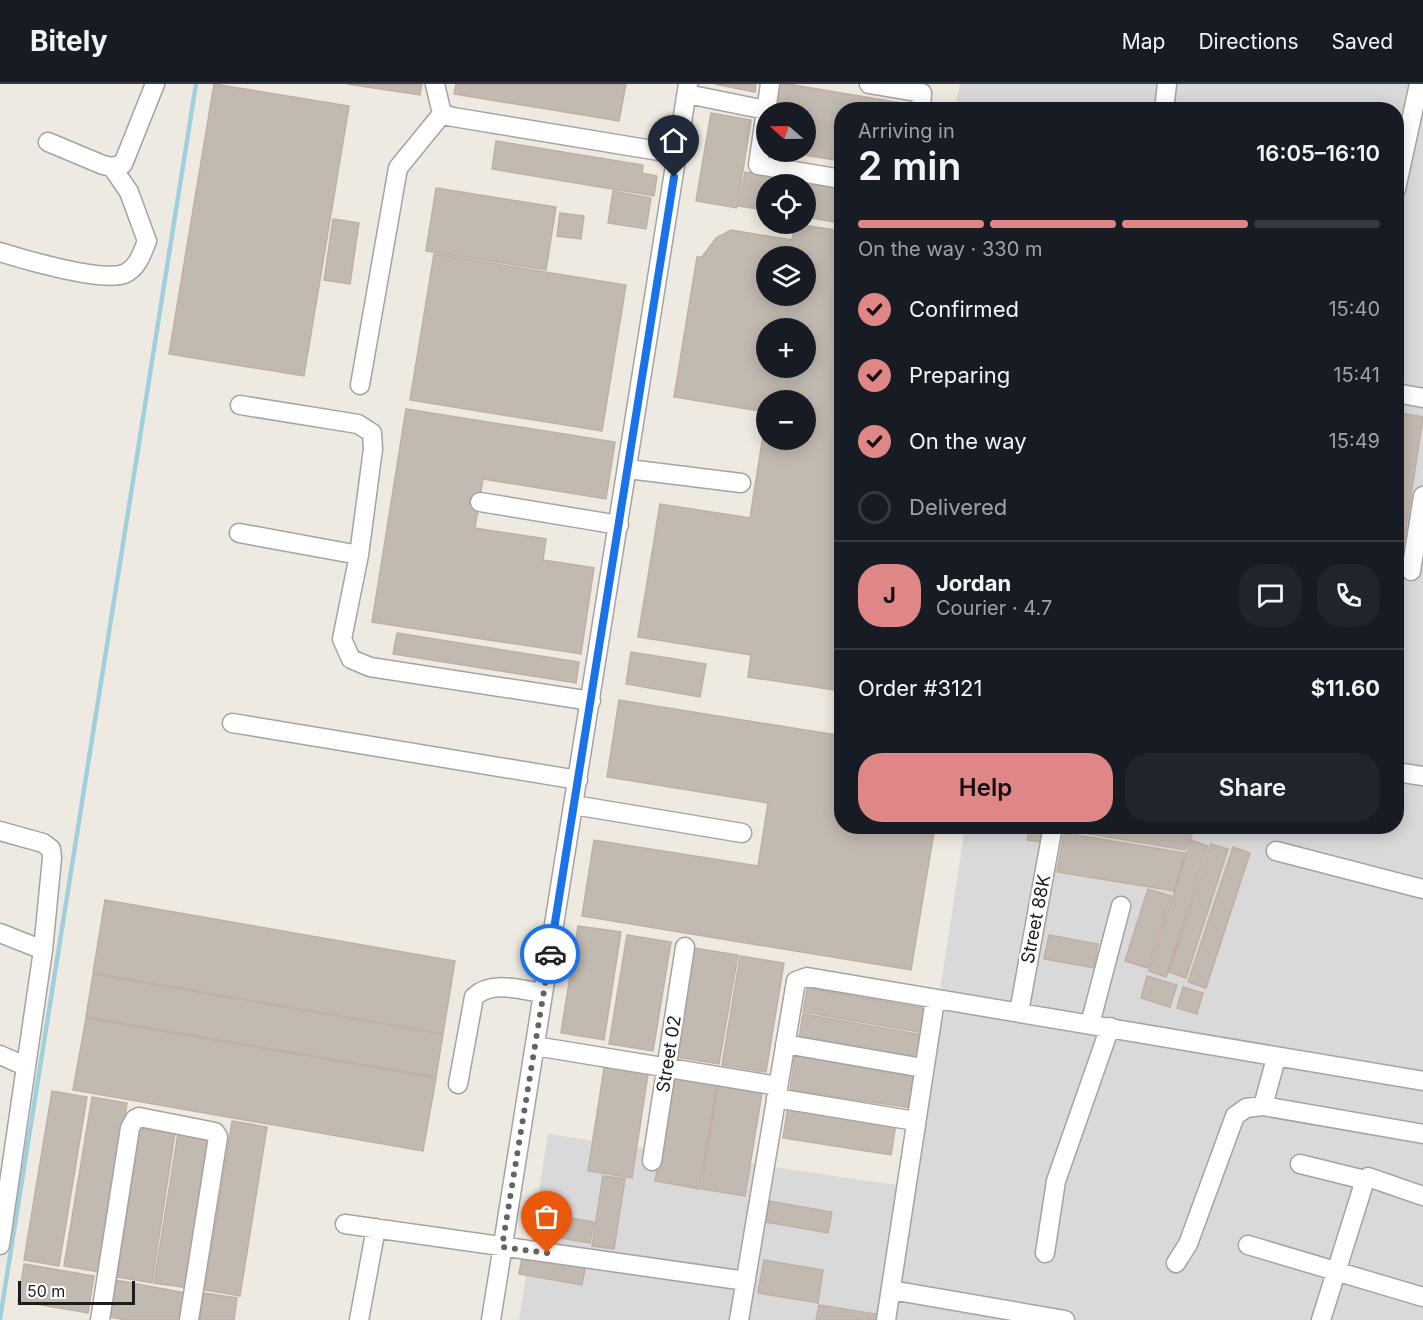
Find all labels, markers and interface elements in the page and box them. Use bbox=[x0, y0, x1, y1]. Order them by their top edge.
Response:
text: Bitely bbox=[30, 24, 108, 58]
text: Map bbox=[1122, 29, 1165, 54]
text: Directions bbox=[1198, 29, 1299, 54]
text: Saved bbox=[1332, 29, 1393, 54]
north arrow bbox=[756, 102, 816, 162]
map controls bbox=[756, 102, 816, 450]
pin bbox=[648, 115, 699, 177]
text: Arriving in bbox=[858, 119, 955, 143]
icon: home bbox=[657, 124, 690, 157]
text: 16:05–16:10 bbox=[1256, 140, 1380, 166]
text: 2 min bbox=[858, 142, 961, 189]
button: locate bbox=[756, 174, 816, 234]
text: On the way · 330 m bbox=[858, 237, 1042, 261]
button: layers bbox=[756, 246, 816, 306]
icon: check bbox=[858, 293, 891, 326]
text: Confirmed bbox=[909, 296, 1019, 322]
text: 15:40 bbox=[1328, 297, 1380, 321]
button: + bbox=[756, 318, 816, 378]
icon: check bbox=[858, 359, 891, 392]
text: Preparing bbox=[909, 362, 1010, 388]
text: 15:41 bbox=[1333, 363, 1380, 387]
button: − bbox=[756, 390, 816, 450]
icon: check bbox=[858, 425, 891, 458]
text: On the way bbox=[909, 428, 1027, 454]
text: 15:49 bbox=[1329, 429, 1380, 453]
text: Delivered bbox=[909, 494, 1007, 520]
button: chat bbox=[1239, 564, 1302, 627]
button: phone bbox=[1317, 564, 1380, 627]
text: Jordan bbox=[936, 570, 1011, 596]
text: J bbox=[883, 582, 896, 608]
text: Courier · 4.7 bbox=[936, 596, 1052, 620]
text: Order #3121 bbox=[858, 675, 982, 701]
text: $11.60 bbox=[1311, 675, 1380, 701]
button: Help bbox=[858, 753, 1113, 822]
button: Share bbox=[1125, 753, 1380, 822]
street label: Street 88K bbox=[1017, 873, 1054, 965]
courier bbox=[520, 924, 580, 984]
icon: car bbox=[534, 938, 567, 971]
street label: Street 02 bbox=[652, 1014, 685, 1094]
pin bbox=[521, 1191, 572, 1253]
icon: bag bbox=[530, 1200, 563, 1233]
scale bar bbox=[18, 1278, 135, 1306]
text: 50 m bbox=[27, 1281, 65, 1301]

